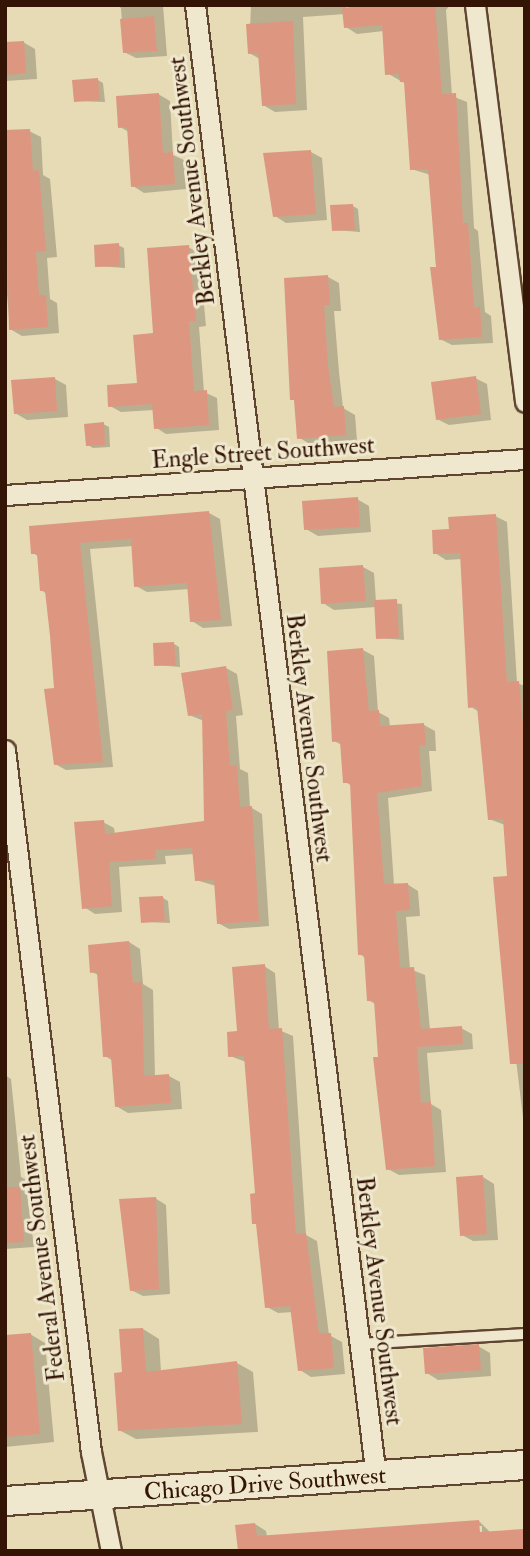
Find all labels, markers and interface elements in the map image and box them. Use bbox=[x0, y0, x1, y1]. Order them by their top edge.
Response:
street label: Berkley Avenue Southwest bbox=[162, 55, 222, 307]
street label: Engle Street Southwest bbox=[151, 431, 375, 475]
street label: Berkley Avenue Southwest bbox=[279, 612, 339, 864]
street label: Federal Avenue Southwest bbox=[13, 1133, 71, 1383]
street label: Berkley Avenue Southwest bbox=[349, 1175, 409, 1427]
street label: Chicago Drive Southwest bbox=[143, 1461, 387, 1507]

